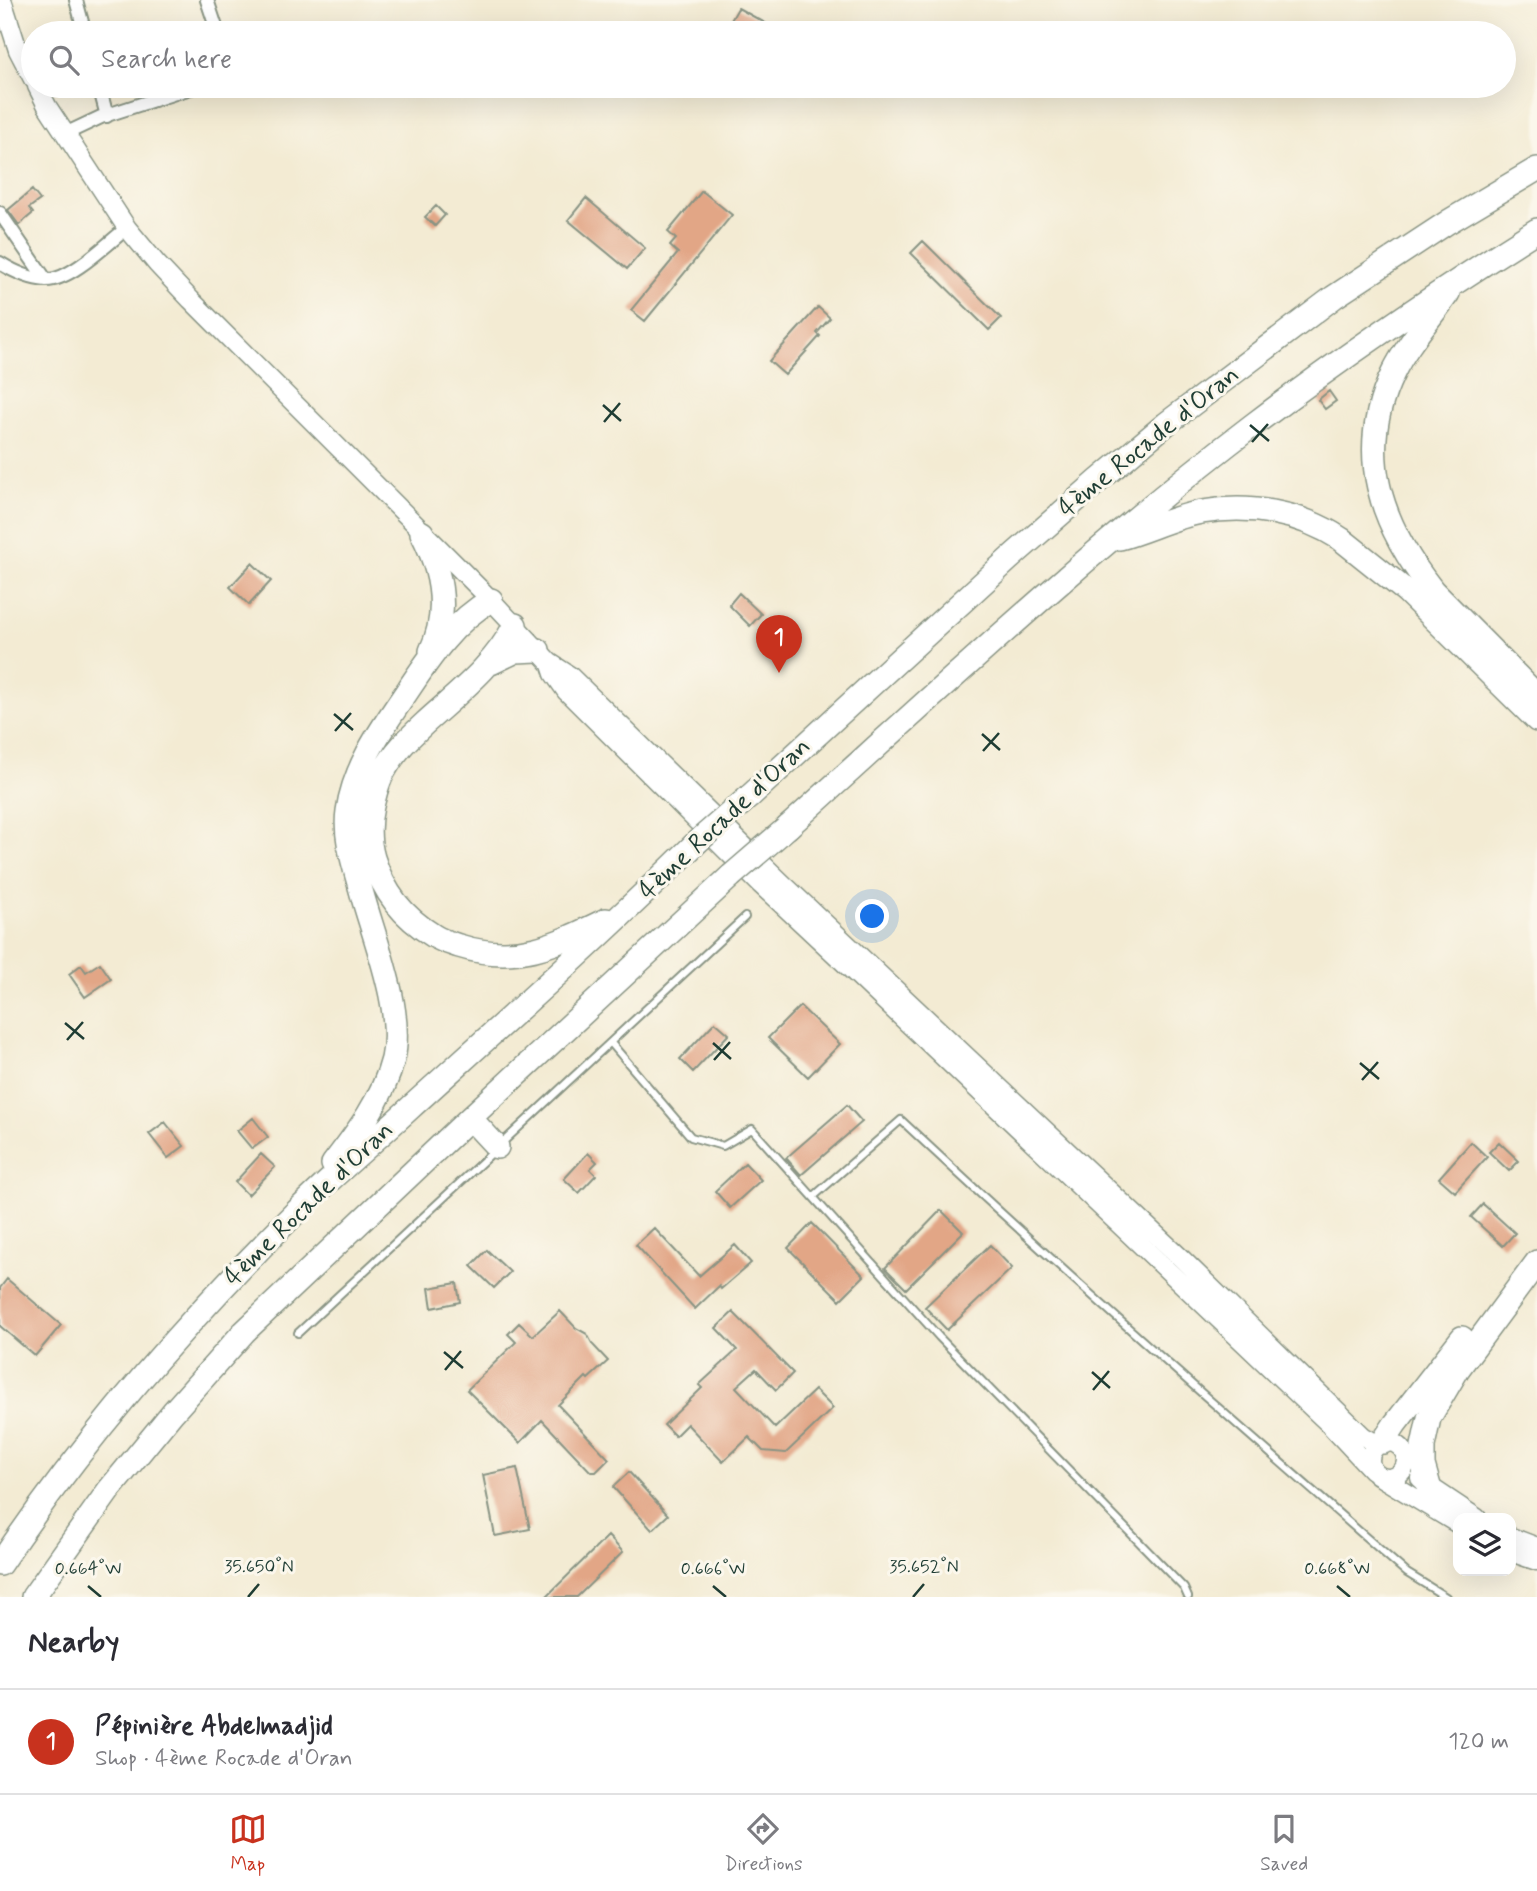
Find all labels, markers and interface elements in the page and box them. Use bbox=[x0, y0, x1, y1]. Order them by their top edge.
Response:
search box bbox=[21, 21, 1516, 98]
icon: search bbox=[45, 41, 83, 79]
text: Search here bbox=[101, 43, 232, 77]
street label: 4ème Rocade d'Oran bbox=[1051, 358, 1247, 526]
pin: 1 bbox=[756, 615, 802, 673]
street label: 4ème Rocade d'Oran bbox=[632, 730, 818, 908]
your location bbox=[855, 899, 889, 933]
street label: 4ème Rocade d'Oran bbox=[217, 1114, 401, 1294]
map controls bbox=[1453, 1513, 1516, 1576]
button: layers bbox=[1453, 1513, 1516, 1576]
text: 35.650°N bbox=[224, 1555, 294, 1579]
text: 35.652°N bbox=[889, 1555, 959, 1579]
text: 0.664°W bbox=[55, 1557, 121, 1581]
text: 0.666°W bbox=[681, 1557, 745, 1581]
text: 0.668°W bbox=[1304, 1557, 1370, 1581]
text: Nearby bbox=[28, 1623, 119, 1662]
text: Pépinière Abdelmadjid bbox=[95, 1710, 333, 1744]
text: 1 bbox=[46, 1727, 56, 1757]
text: 120 m bbox=[1448, 1727, 1509, 1757]
text: Shop · 4ème Rocade d'Oran bbox=[95, 1744, 353, 1774]
tab: Map bbox=[229, 1810, 267, 1877]
tab: Directions bbox=[724, 1810, 803, 1877]
tab: Saved bbox=[1260, 1810, 1308, 1877]

